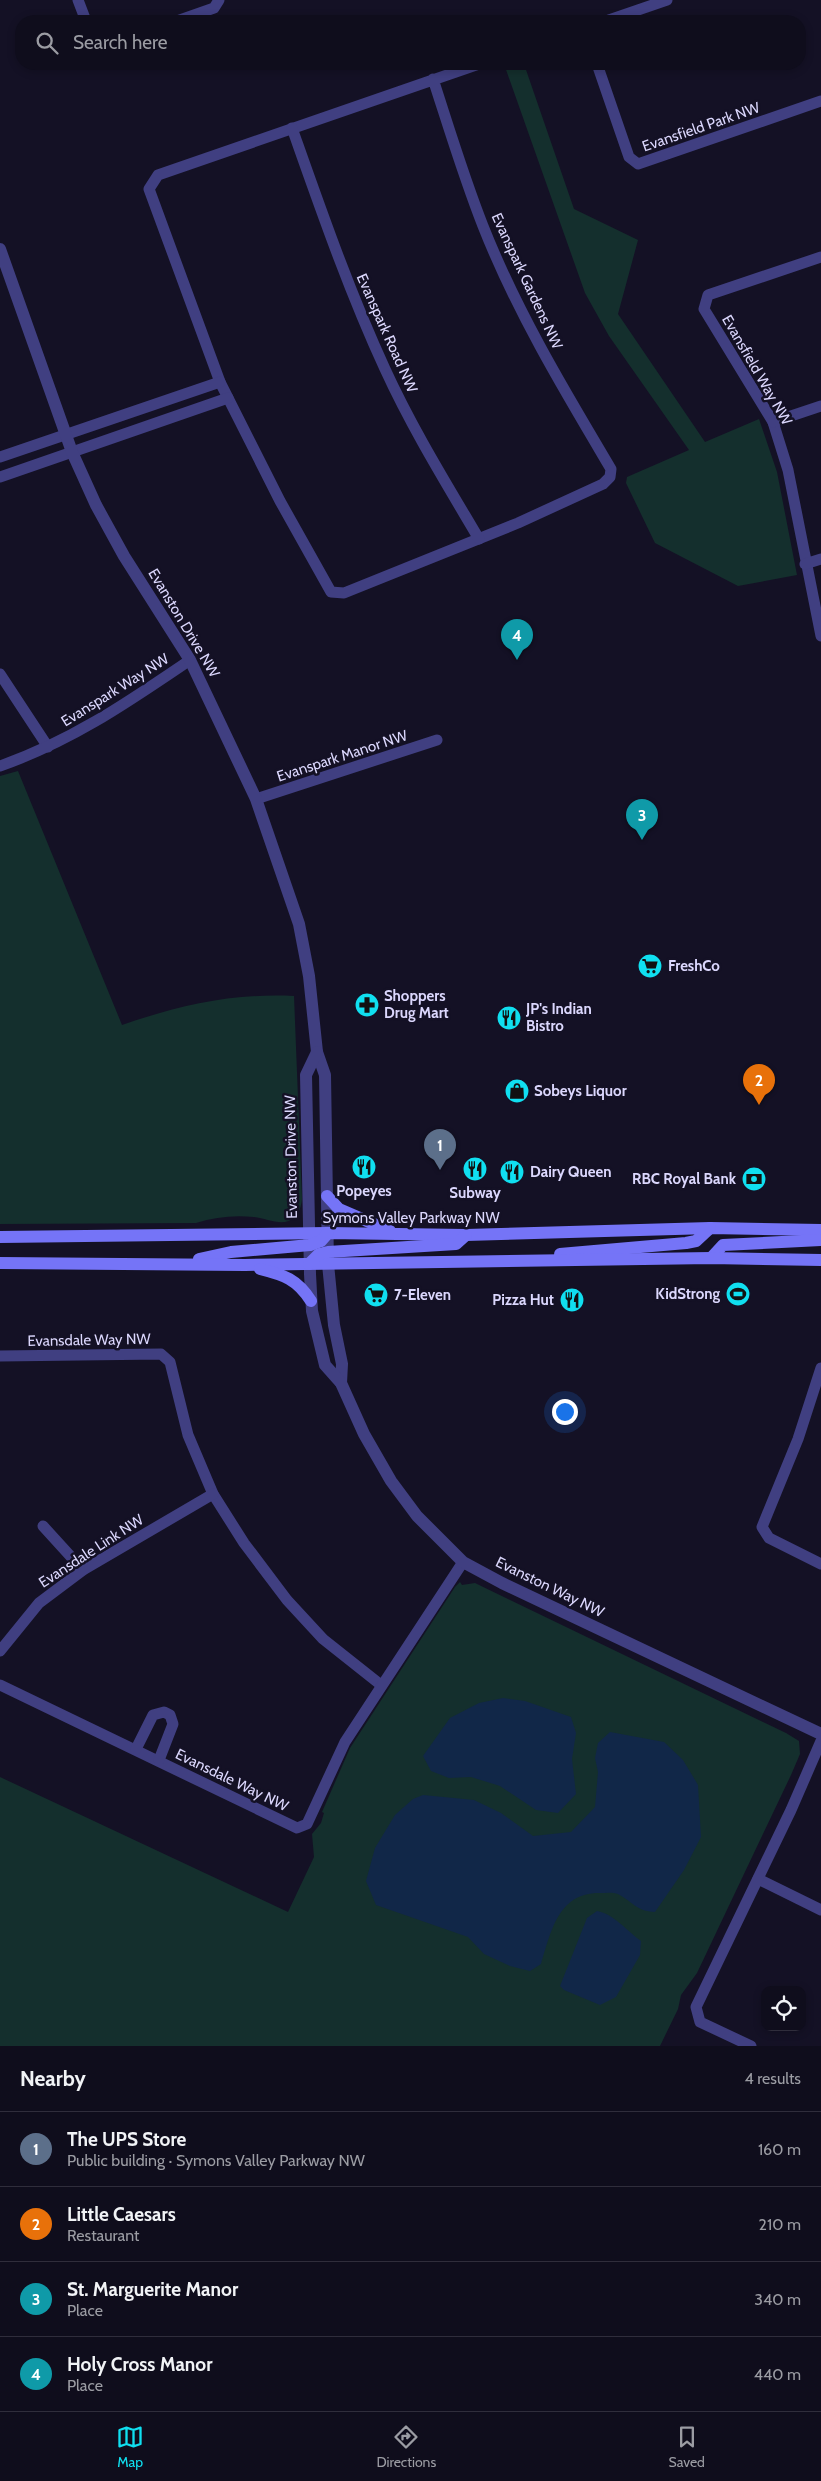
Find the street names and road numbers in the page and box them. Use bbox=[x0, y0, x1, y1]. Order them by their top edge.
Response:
street label: Evansfield Park NW bbox=[640, 98, 763, 156]
street label: Evanspark Gardens NW bbox=[488, 210, 567, 353]
street label: Evanspark Road NW bbox=[353, 271, 422, 396]
street label: Evansfield Way NW bbox=[718, 312, 796, 429]
street label: Evanston Drive NW bbox=[144, 565, 224, 681]
street label: Evanspark Way NW bbox=[58, 649, 173, 730]
street label: Evanspark Manor NW bbox=[274, 726, 410, 786]
street label: Evanston Drive NW bbox=[281, 1094, 301, 1219]
street label: Symons Valley Parkway NW bbox=[322, 1209, 500, 1227]
street label: Evansdale Way NW bbox=[27, 1330, 152, 1350]
street label: Evansdale Link NW bbox=[35, 1510, 147, 1592]
street label: Evanston Way NW bbox=[493, 1553, 608, 1621]
street label: Evansdale Way NW bbox=[173, 1745, 292, 1815]

